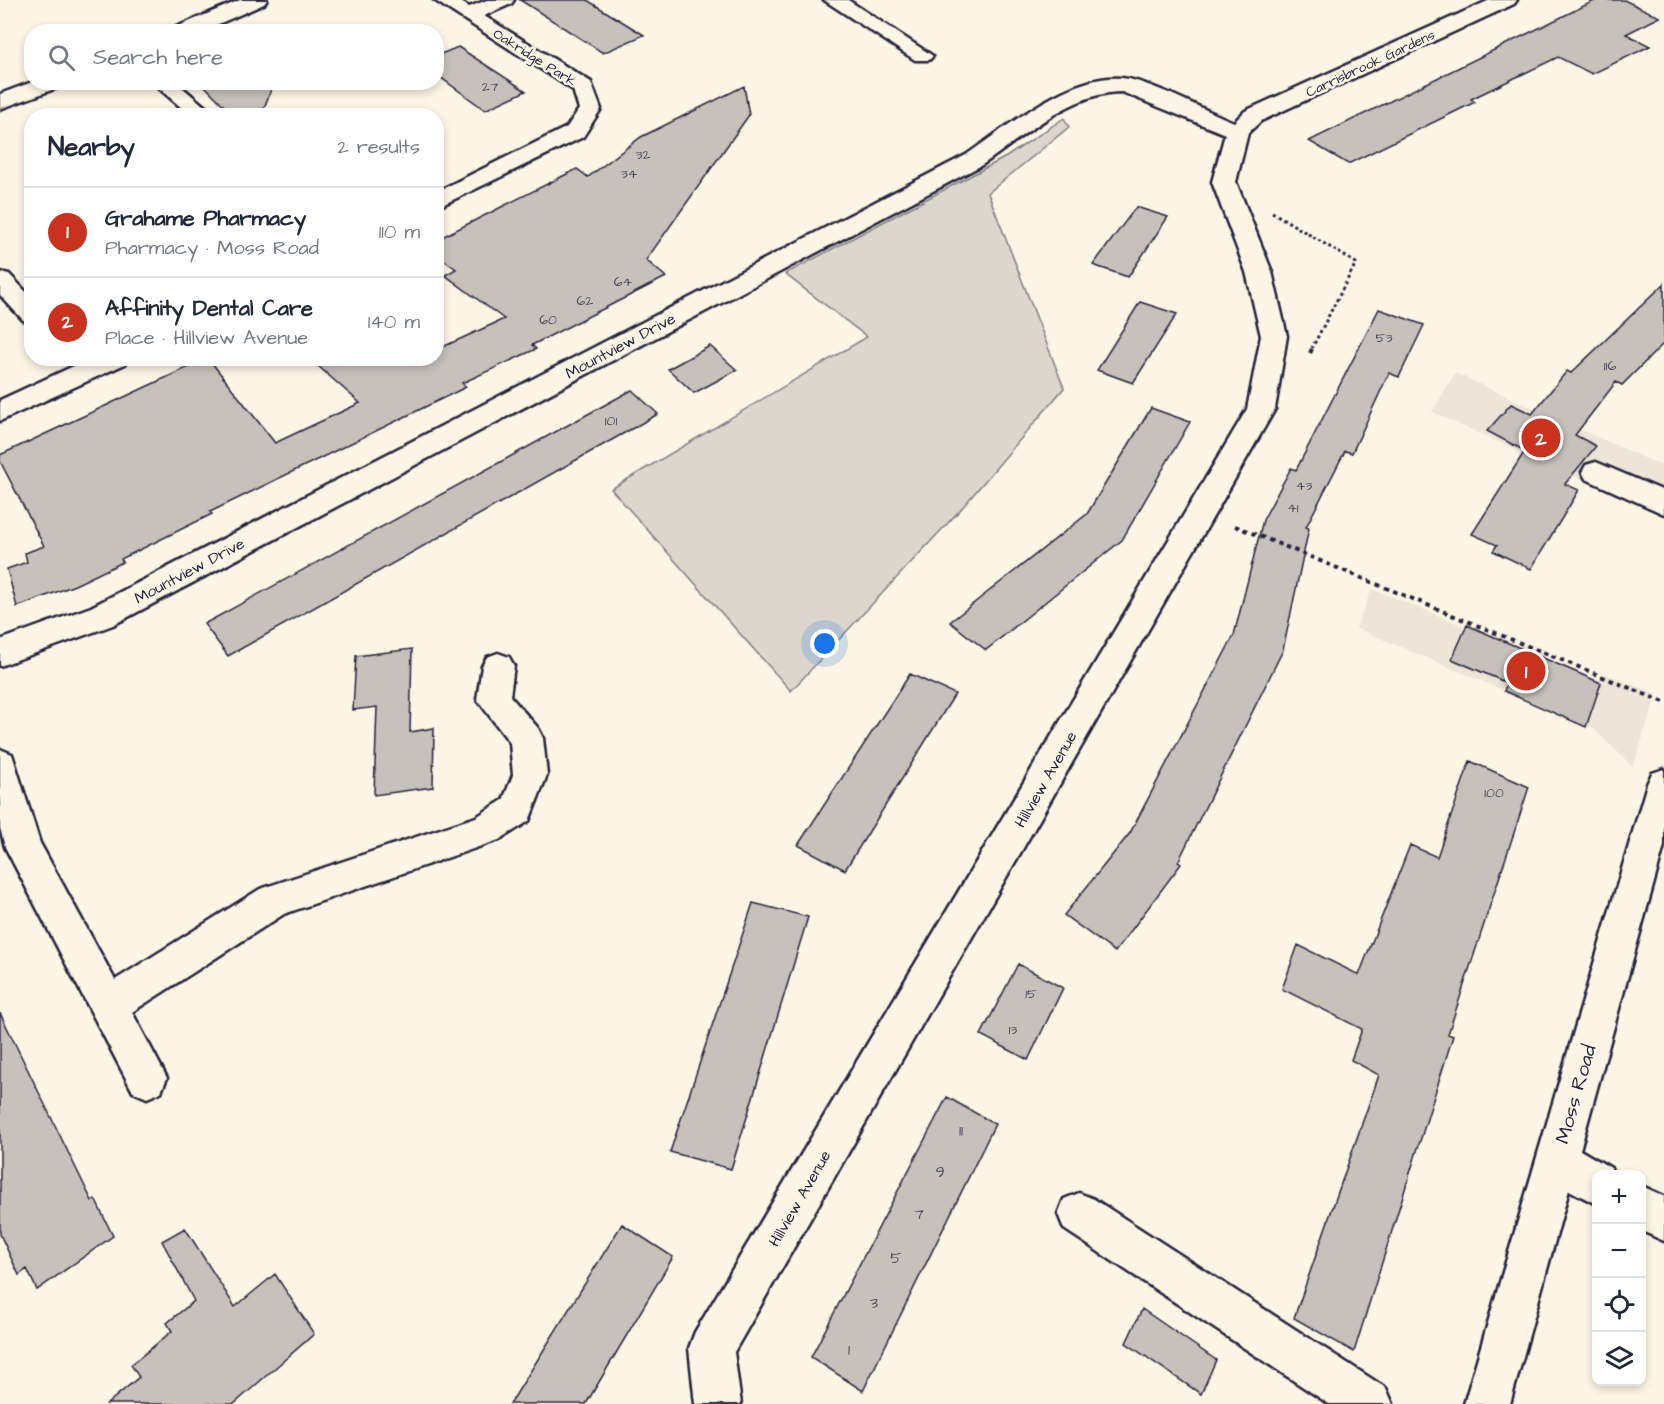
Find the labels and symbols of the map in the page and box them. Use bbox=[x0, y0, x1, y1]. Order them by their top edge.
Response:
street label: Oakridge Park bbox=[489, 24, 580, 92]
street label: Carrisbrook Gardens bbox=[1303, 25, 1438, 103]
house number: 27 bbox=[482, 77, 499, 97]
house number: 32 bbox=[635, 145, 651, 165]
house number: 34 bbox=[621, 164, 638, 184]
house number: 64 bbox=[614, 272, 633, 292]
house number: 62 bbox=[577, 291, 593, 311]
street label: Mountview Drive bbox=[561, 307, 680, 384]
house number: 60 bbox=[539, 310, 557, 330]
house number: 53 bbox=[1375, 328, 1393, 348]
house number: 116 bbox=[1604, 356, 1616, 376]
house number: 101 bbox=[605, 411, 617, 431]
pin: 2 bbox=[1522, 416, 1560, 460]
house number: 43 bbox=[1296, 476, 1312, 496]
house number: 41 bbox=[1287, 498, 1299, 518]
street label: Mountview Drive bbox=[130, 532, 249, 609]
your location bbox=[810, 629, 839, 658]
pin: 1 bbox=[1506, 648, 1546, 694]
street label: Hillview Avenue bbox=[1009, 727, 1083, 832]
house number: 100 bbox=[1484, 783, 1504, 803]
house number: 15 bbox=[1025, 984, 1037, 1004]
house number: 13 bbox=[1009, 1020, 1017, 1040]
street label: Moss Road bbox=[1548, 1041, 1603, 1147]
house number: 11 bbox=[959, 1120, 963, 1142]
street label: Hillview Avenue bbox=[763, 1146, 837, 1251]
house number: 9 bbox=[935, 1161, 945, 1183]
house number: 7 bbox=[914, 1203, 924, 1225]
house number: 5 bbox=[890, 1247, 902, 1269]
house number: 3 bbox=[870, 1292, 878, 1314]
house number: 1 bbox=[848, 1339, 850, 1361]

